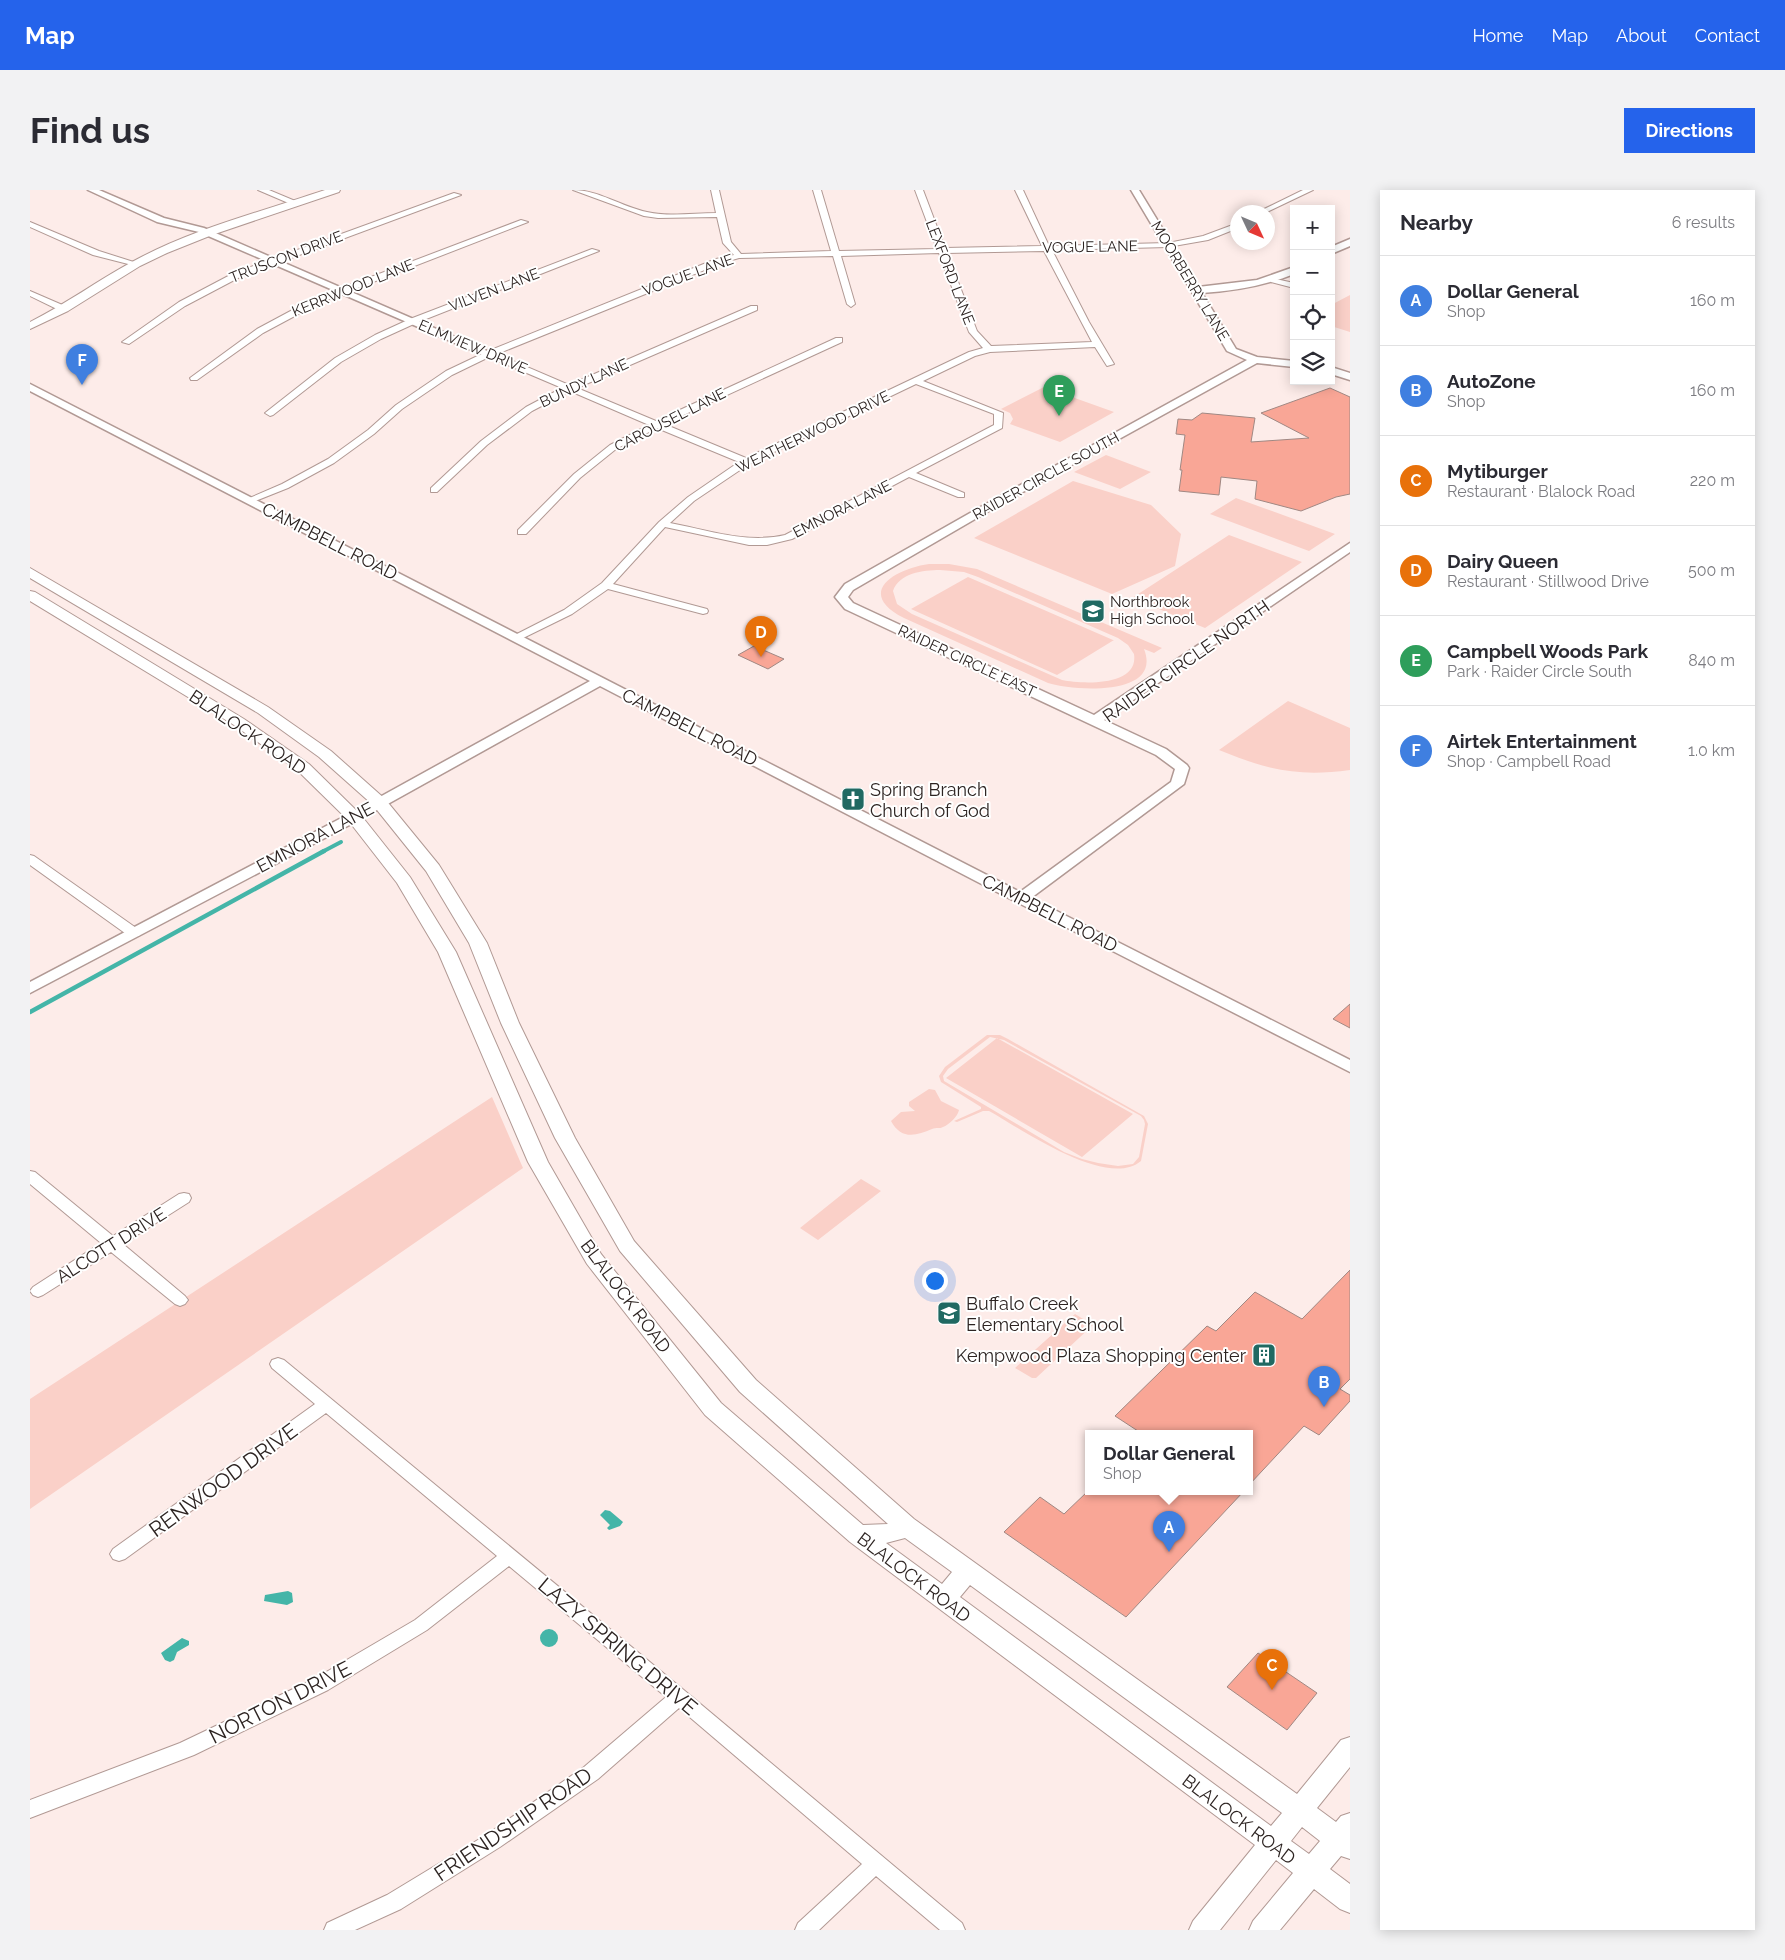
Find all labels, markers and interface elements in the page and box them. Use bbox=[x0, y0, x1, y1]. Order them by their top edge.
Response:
text: Map bbox=[25, 21, 75, 50]
text: Home bbox=[1472, 25, 1523, 46]
text: Map bbox=[1551, 25, 1588, 46]
text: About bbox=[1616, 25, 1667, 46]
text: Contact bbox=[1695, 25, 1760, 46]
button: Directions bbox=[1624, 108, 1755, 153]
text: Find us bbox=[30, 110, 150, 151]
north arrow bbox=[1230, 205, 1275, 250]
map controls bbox=[1290, 205, 1335, 385]
button: + bbox=[1290, 205, 1335, 250]
text: Nearby bbox=[1400, 210, 1473, 235]
text: 6 results bbox=[1672, 213, 1735, 232]
street label: LEXFORD LANE bbox=[922, 217, 978, 327]
street label: MOORBERRY LANE bbox=[1147, 218, 1233, 344]
street label: TRUSCON DRIVE bbox=[227, 227, 345, 287]
street label: VOGUE LANE bbox=[1042, 237, 1138, 257]
street label: VOGUE LANE bbox=[640, 250, 736, 300]
button: − bbox=[1290, 250, 1335, 295]
street label: KERRWOOD LANE bbox=[289, 255, 417, 321]
street label: VILVEN LANE bbox=[446, 264, 542, 316]
text: Dollar General bbox=[1447, 280, 1579, 302]
text: A bbox=[1411, 291, 1421, 310]
text: 160 m bbox=[1690, 291, 1735, 310]
button: locate bbox=[1290, 295, 1335, 340]
text: Shop bbox=[1447, 302, 1485, 321]
street label: ELMVIEW DRIVE bbox=[416, 316, 530, 378]
button: layers bbox=[1290, 340, 1335, 385]
pin: F bbox=[66, 344, 98, 385]
street label: BUNDY LANE bbox=[537, 355, 631, 411]
text: AutoZone bbox=[1447, 370, 1536, 392]
pin: E bbox=[1043, 375, 1075, 416]
text: B bbox=[1411, 381, 1421, 400]
text: 160 m bbox=[1690, 381, 1735, 400]
street label: CAROUSEL LANE bbox=[611, 384, 729, 456]
street label: WEATHERWOOD DRIVE bbox=[733, 387, 893, 477]
text: Shop bbox=[1447, 392, 1485, 411]
street label: RAIDER CIRCLE SOUTH bbox=[970, 428, 1122, 524]
text: Mytiburger bbox=[1447, 460, 1548, 482]
text: C bbox=[1411, 471, 1421, 490]
text: 220 m bbox=[1690, 471, 1735, 490]
street label: EMNORA LANE bbox=[790, 476, 894, 542]
text: Restaurant · Blalock Road bbox=[1447, 482, 1635, 501]
street label: CAMPBELL ROAD bbox=[259, 498, 401, 584]
text: Dairy Queen bbox=[1447, 550, 1558, 572]
text: D bbox=[1410, 561, 1422, 580]
text: 500 m bbox=[1688, 561, 1735, 580]
text: Restaurant · Stillwood Drive bbox=[1447, 572, 1649, 591]
place label: Northbrook High School bbox=[1110, 593, 1195, 628]
street label: RAIDER CIRCLE NORTH bbox=[1099, 595, 1273, 727]
school or university icon: Northbrook High School bbox=[1080, 598, 1106, 624]
pin: D bbox=[745, 616, 777, 657]
street label: RAIDER CIRCLE EAST bbox=[895, 621, 1039, 701]
text: Campbell Woods Park bbox=[1447, 640, 1648, 662]
text: E bbox=[1411, 651, 1421, 670]
text: 840 m bbox=[1688, 651, 1735, 670]
text: Park · Raider Circle South bbox=[1447, 662, 1632, 681]
street label: CAMPBELL ROAD bbox=[619, 684, 761, 770]
street label: BLALOCK ROAD bbox=[186, 685, 310, 779]
text: Airtek Entertainment bbox=[1447, 730, 1637, 752]
text: F bbox=[1411, 741, 1421, 760]
text: 1.0 km bbox=[1688, 741, 1735, 760]
text: Shop · Campbell Road bbox=[1447, 752, 1611, 771]
place label: Spring Branch Church of God bbox=[870, 779, 990, 821]
church icon: Spring Branch Church of God bbox=[840, 786, 866, 812]
street label: EMNORA LANE bbox=[253, 797, 377, 877]
street label: CAMPBELL ROAD bbox=[979, 870, 1121, 956]
street label: ALCOTT DRIVE bbox=[52, 1203, 170, 1287]
street label: BLALOCK ROAD bbox=[577, 1235, 675, 1357]
your location bbox=[922, 1268, 948, 1294]
place label: Buffalo Creek Elementary School bbox=[966, 1293, 1124, 1335]
school or university icon: Buffalo Creek Elementary School bbox=[936, 1300, 962, 1326]
building icon: Kempwood Plaza Shopping Center bbox=[1251, 1342, 1277, 1368]
place label: Kempwood Plaza Shopping Center bbox=[956, 1345, 1247, 1366]
pin: B bbox=[1308, 1366, 1340, 1407]
street label: RENWOOD DRIVE bbox=[144, 1418, 302, 1542]
popup bbox=[1085, 1430, 1253, 1495]
text: Dollar General bbox=[1103, 1442, 1235, 1464]
text: Shop bbox=[1103, 1464, 1142, 1483]
pin: A bbox=[1153, 1511, 1185, 1552]
street label: BLALOCK ROAD bbox=[853, 1528, 975, 1626]
street label: LAZY SPRING DRIVE bbox=[533, 1572, 703, 1720]
pin: C bbox=[1256, 1649, 1288, 1690]
street label: NORTON DRIVE bbox=[205, 1655, 355, 1749]
street label: FRIENDSHIP ROAD bbox=[429, 1762, 597, 1886]
street label: BLALOCK ROAD bbox=[1178, 1770, 1300, 1868]

